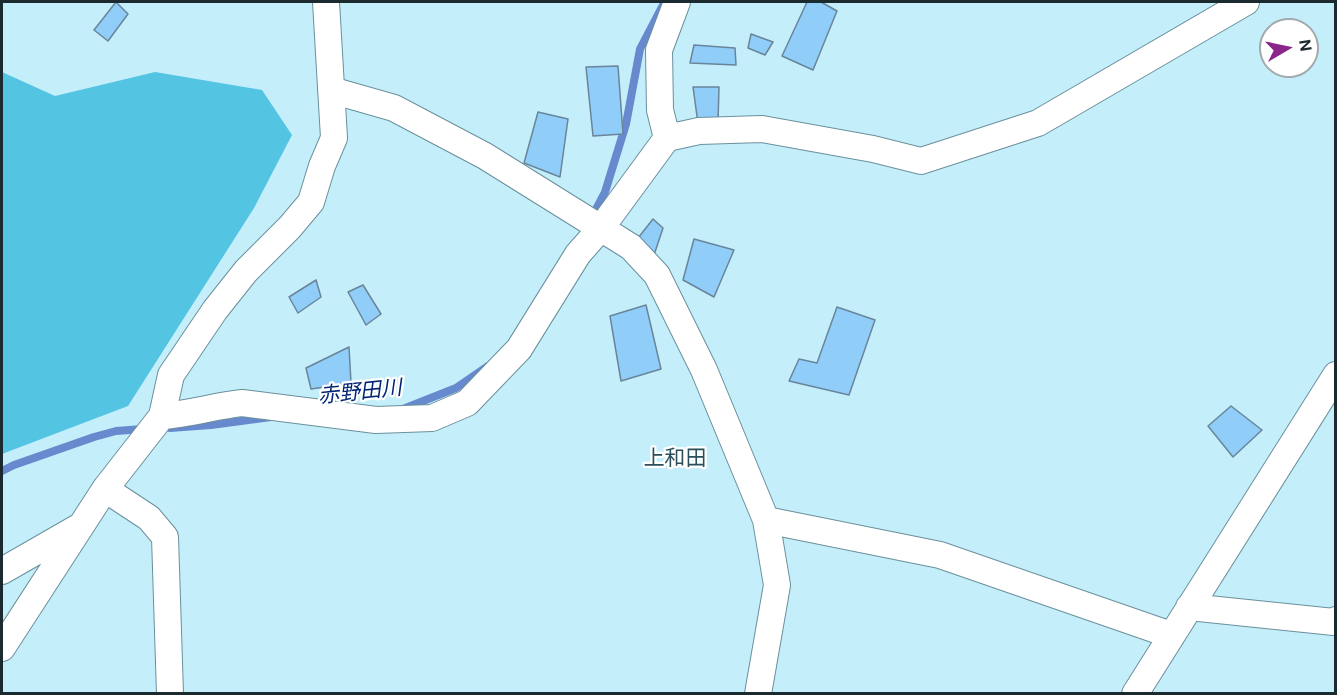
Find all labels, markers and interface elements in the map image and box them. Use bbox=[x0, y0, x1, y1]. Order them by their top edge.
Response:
north arrow bbox=[1259, 18, 1319, 78]
text: N bbox=[1294, 38, 1317, 53]
water label: 赤野田川 bbox=[317, 376, 403, 410]
district label: 上和田 bbox=[644, 446, 706, 472]

